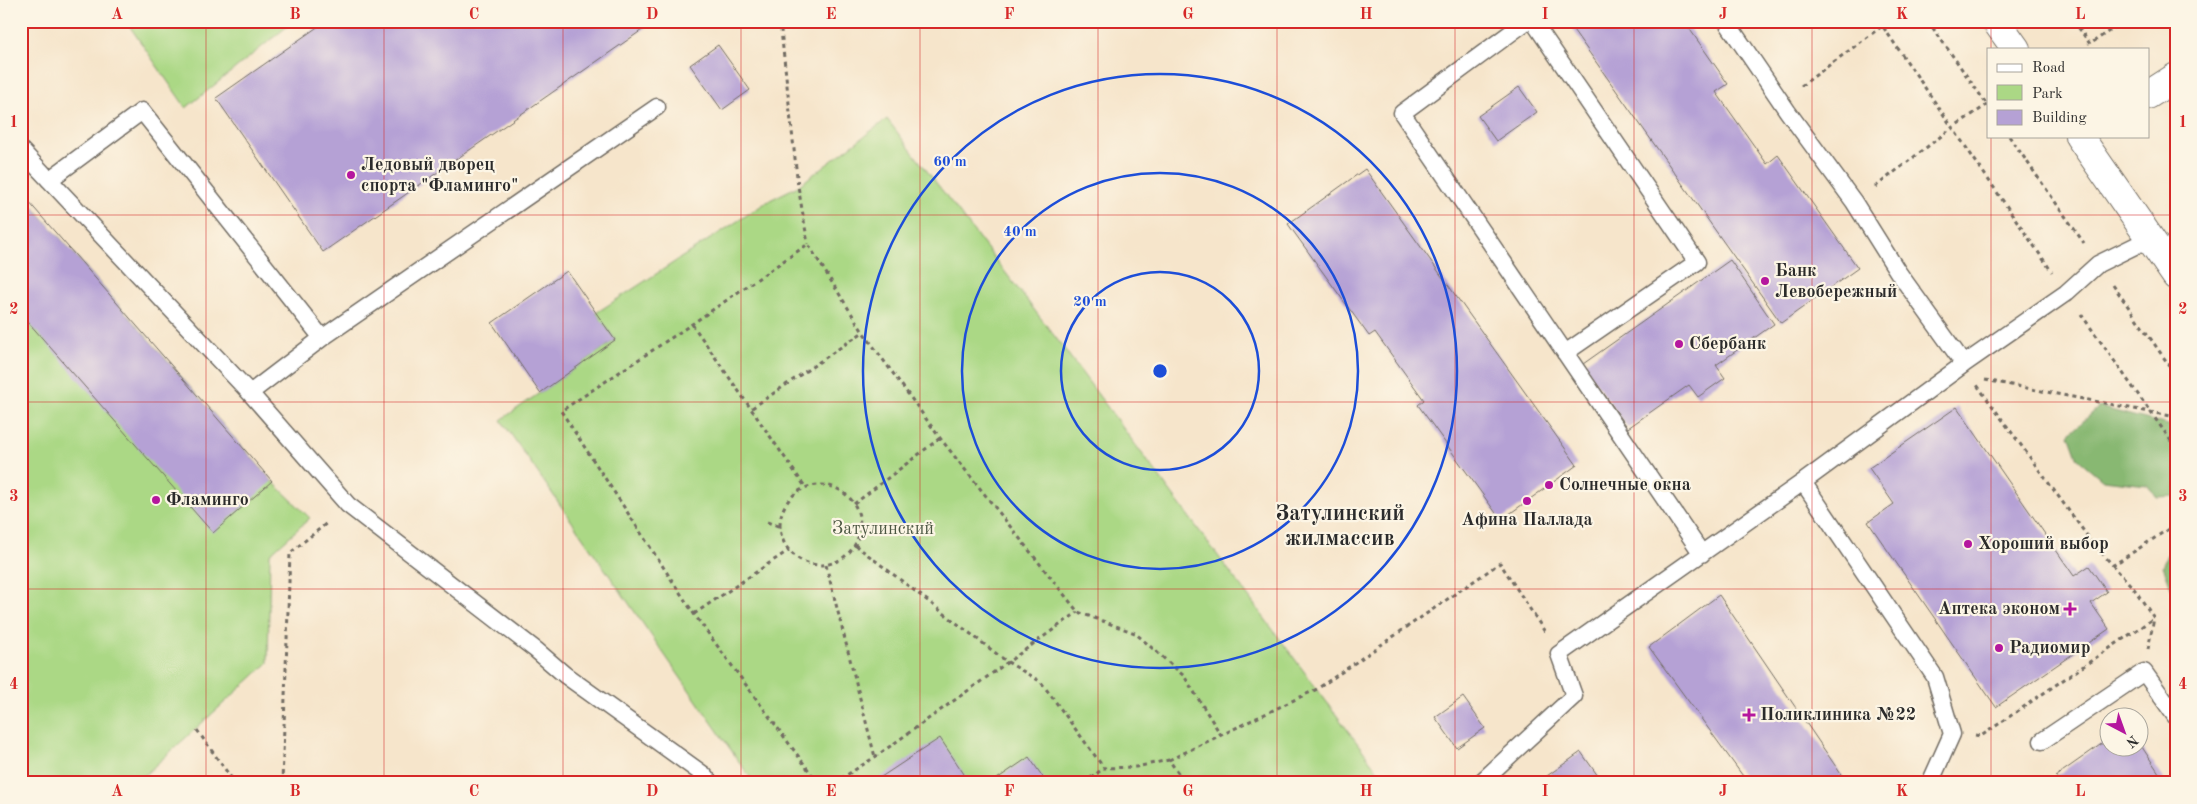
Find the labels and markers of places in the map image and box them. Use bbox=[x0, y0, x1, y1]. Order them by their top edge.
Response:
place label: Ледовый дворец спорта "Фламинго" bbox=[361, 156, 518, 195]
marker: Ледовый дворец спорта "Фламинго" bbox=[345, 169, 357, 181]
place label: Банк Левобережный bbox=[1775, 262, 1897, 301]
marker: Банк Левобережный bbox=[1759, 275, 1771, 287]
place label: Сбербанк bbox=[1689, 335, 1767, 353]
marker: Сбербанк bbox=[1673, 338, 1685, 350]
centre of rings bbox=[1151, 362, 1169, 380]
place label: Солнечные окна bbox=[1559, 476, 1691, 494]
marker: Солнечные окна bbox=[1543, 479, 1555, 491]
place label: Фламинго bbox=[166, 491, 249, 509]
marker: Фламинго bbox=[150, 494, 162, 506]
marker: Афина Паллада bbox=[1521, 495, 1533, 507]
place label: Афина Паллада bbox=[1461, 511, 1593, 530]
place label: Хороший выбор bbox=[1978, 535, 2109, 553]
marker: Хороший выбор bbox=[1962, 538, 1974, 550]
place label: Аптека эконом bbox=[1938, 600, 2060, 618]
marker: Аптека эконом bbox=[2064, 603, 2076, 615]
place label: Радиомир bbox=[2009, 639, 2090, 657]
marker: Радиомир bbox=[1993, 642, 2005, 654]
place label: Поликлиника №22 bbox=[1760, 706, 1916, 724]
marker: Поликлиника №22 bbox=[1742, 708, 1756, 722]

